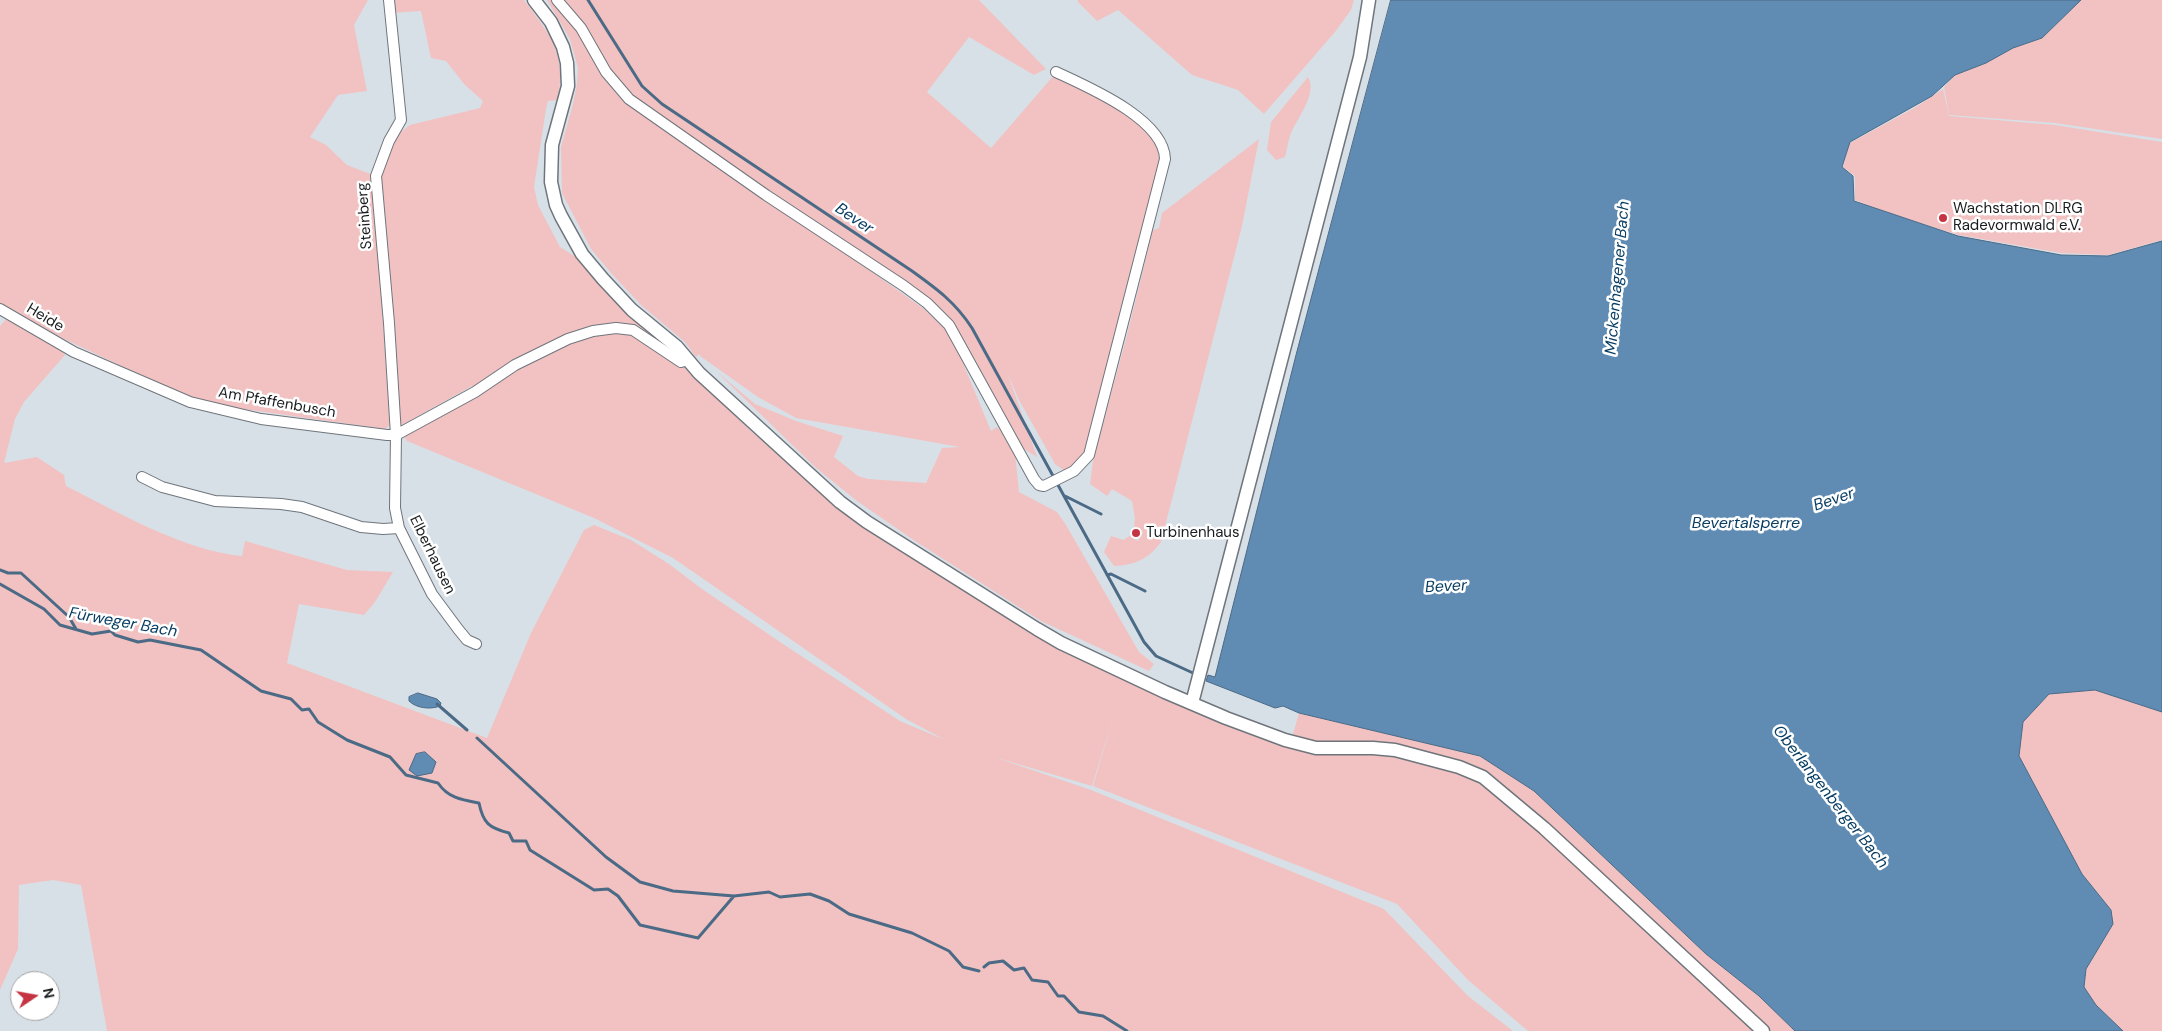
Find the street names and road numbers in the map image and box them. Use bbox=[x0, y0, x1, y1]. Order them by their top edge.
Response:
street label: Steinberg bbox=[354, 182, 376, 250]
street label: Heide bbox=[23, 300, 67, 336]
street label: Am Pfaffenbusch bbox=[217, 384, 337, 422]
street label: Elberhausen bbox=[405, 513, 459, 597]

